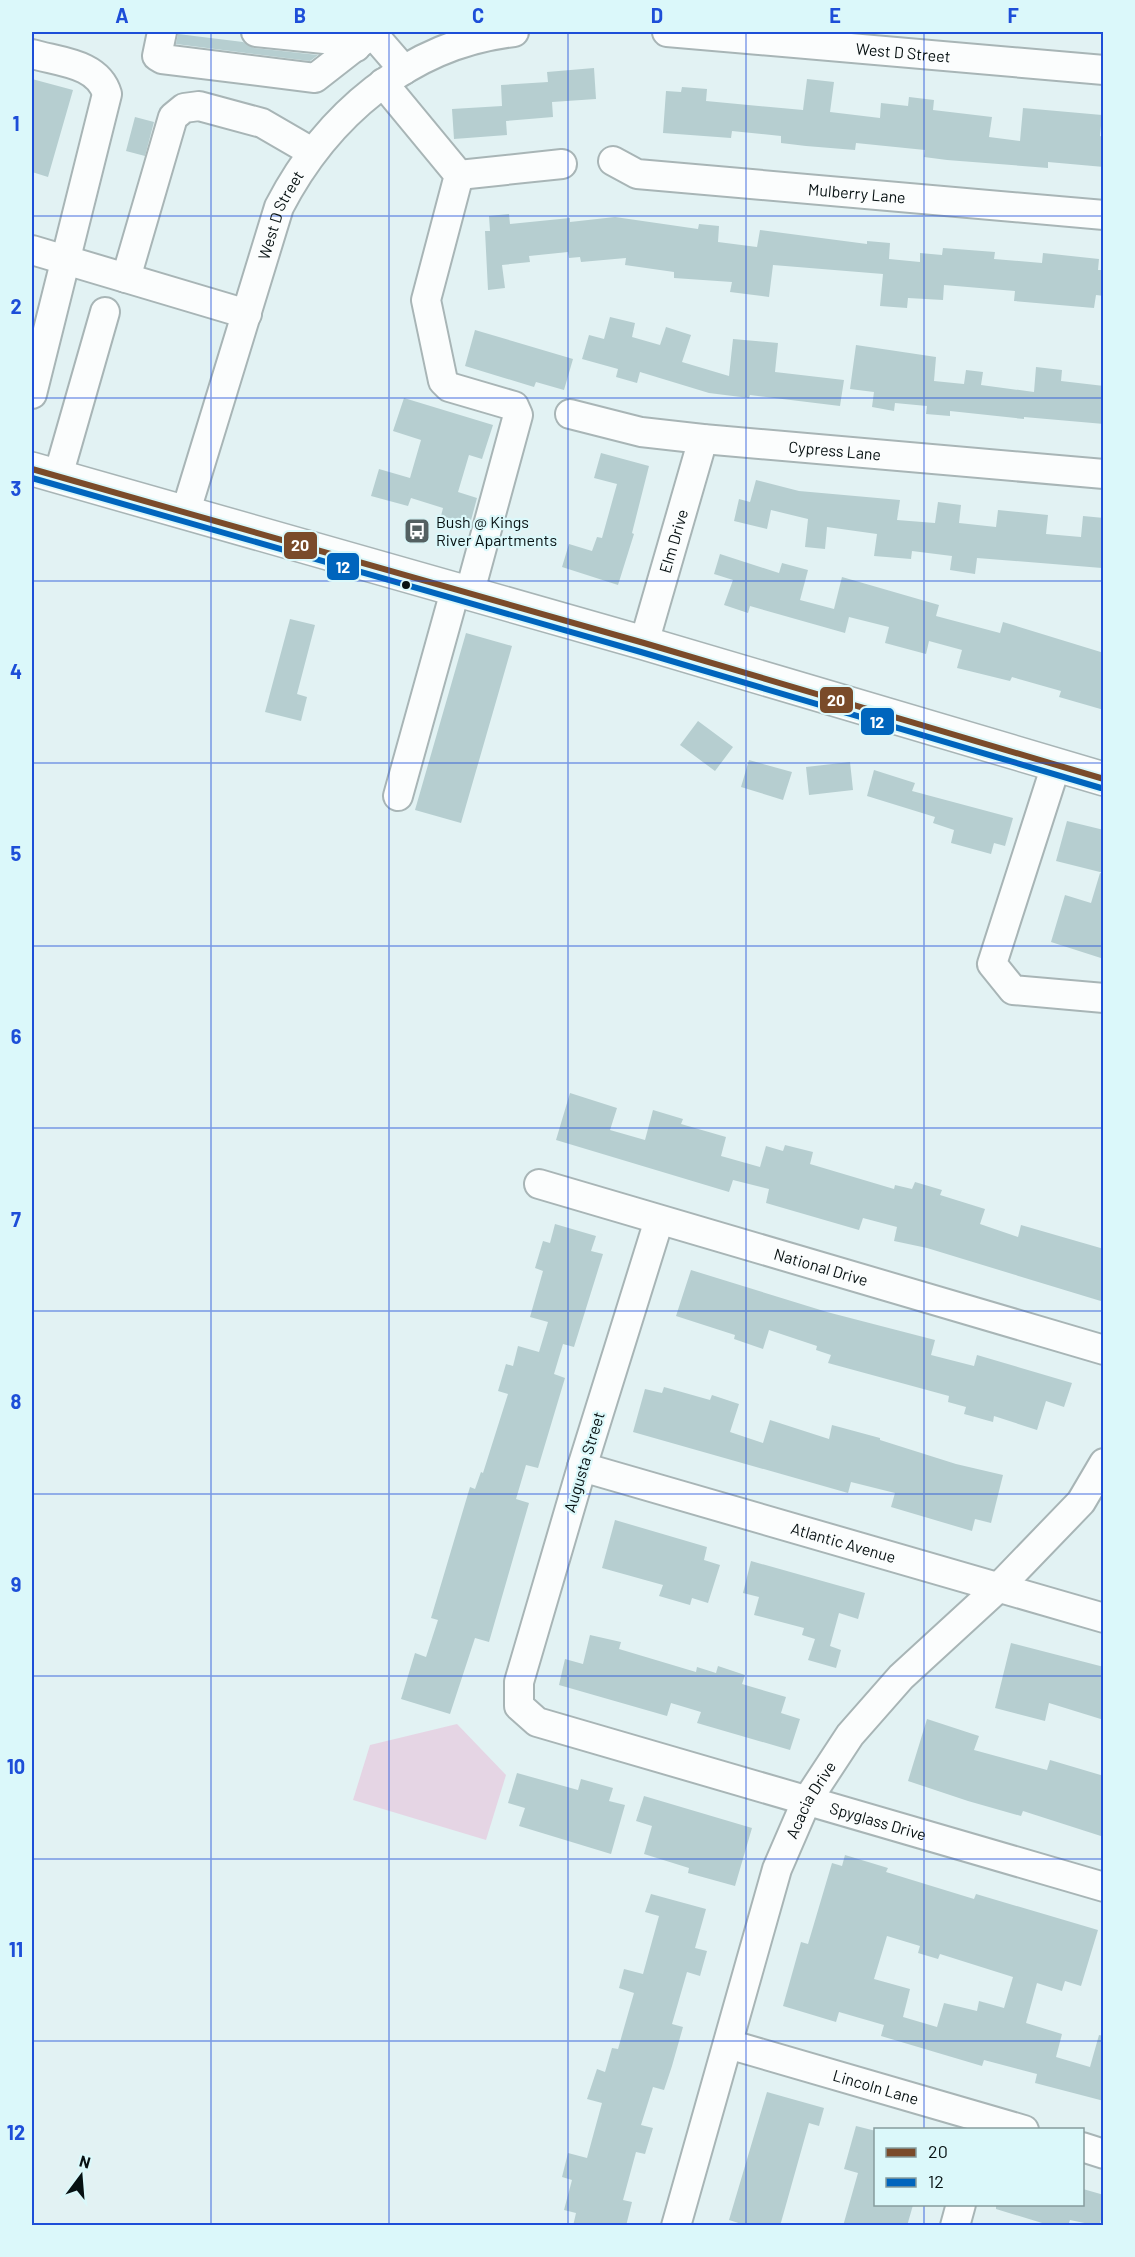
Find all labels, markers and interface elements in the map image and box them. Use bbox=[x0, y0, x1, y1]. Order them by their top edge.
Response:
text: A bbox=[115, 3, 129, 27]
text: B bbox=[294, 3, 306, 27]
text: C bbox=[472, 3, 484, 27]
text: D bbox=[651, 3, 663, 27]
text: E bbox=[829, 3, 841, 27]
text: F bbox=[1007, 3, 1019, 27]
street label: West D Street bbox=[855, 38, 951, 66]
text: 1 bbox=[12, 111, 20, 135]
street label: West D Street bbox=[253, 167, 307, 262]
street label: Mulberry Lane bbox=[807, 179, 907, 207]
text: 2 bbox=[10, 294, 22, 318]
street label: Cypress Lane bbox=[788, 437, 882, 464]
text: 3 bbox=[11, 476, 21, 500]
street label: Elm Drive bbox=[655, 507, 691, 575]
place label: Bush @ Kings River Apartments bbox=[436, 512, 557, 549]
bus stop icon: Bush @ Kings River Apartments bbox=[402, 516, 432, 546]
line badge: 20 bbox=[283, 531, 318, 560]
text: 20 bbox=[291, 535, 309, 554]
line badge: 12 bbox=[326, 552, 360, 581]
text: 12 bbox=[336, 557, 350, 576]
unlabelled marker bbox=[400, 579, 412, 591]
text: 4 bbox=[10, 659, 22, 683]
line badge: 20 bbox=[819, 686, 854, 714]
text: 20 bbox=[827, 690, 845, 709]
line badge: 12 bbox=[860, 707, 895, 736]
text: 12 bbox=[870, 712, 884, 731]
text: 5 bbox=[11, 841, 22, 865]
text: 6 bbox=[11, 1024, 22, 1048]
text: 7 bbox=[11, 1207, 21, 1231]
street label: National Drive bbox=[772, 1244, 870, 1289]
text: 8 bbox=[11, 1389, 22, 1413]
street label: Augusta Street bbox=[559, 1409, 608, 1514]
street label: Atlantic Avenue bbox=[789, 1518, 898, 1566]
text: 9 bbox=[11, 1572, 21, 1596]
text: 10 bbox=[7, 1754, 25, 1778]
street label: Acacia Drive bbox=[781, 1757, 839, 1841]
street label: Spyglass Drive bbox=[828, 1798, 929, 1844]
text: 11 bbox=[9, 1937, 23, 1961]
street label: Lincoln Lane bbox=[831, 2065, 921, 2108]
text: 12 bbox=[7, 2120, 25, 2144]
legend bbox=[874, 2128, 1084, 2206]
text: 20 bbox=[928, 2140, 948, 2162]
north arrow bbox=[51, 2146, 111, 2206]
text: N bbox=[78, 2151, 93, 2172]
text: 12 bbox=[928, 2170, 944, 2192]

